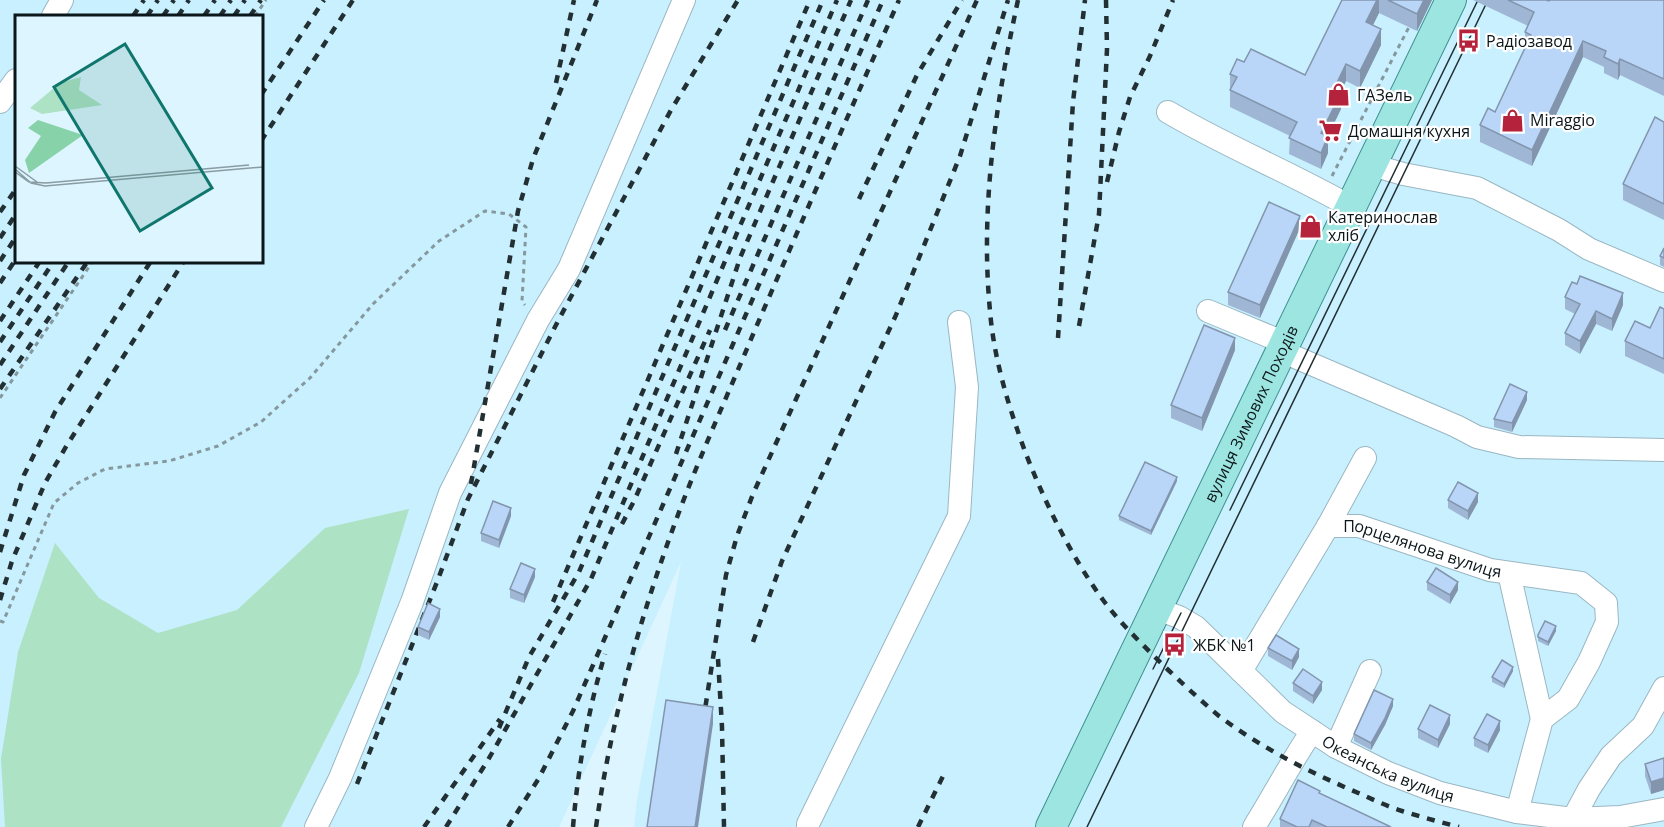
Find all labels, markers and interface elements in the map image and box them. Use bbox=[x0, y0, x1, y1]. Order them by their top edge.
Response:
inset map bbox=[15, 15, 262, 262]
bus stop icon: Радіозавод bbox=[1455, 28, 1481, 54]
place label: Радіозавод bbox=[1486, 30, 1572, 52]
shop icon: ГАЗель bbox=[1326, 82, 1352, 108]
place label: ГАЗель bbox=[1357, 84, 1412, 106]
shop icon: Miraggio bbox=[1499, 107, 1525, 133]
place label: Miraggio bbox=[1530, 109, 1595, 131]
supermarket icon: Домашня кухня bbox=[1317, 118, 1343, 144]
place label: Домашня кухня bbox=[1348, 120, 1470, 142]
place label: Катеринослав хліб bbox=[1328, 206, 1438, 246]
shop icon: Катеринослав хліб bbox=[1297, 213, 1323, 239]
street label: вулиця Зимових Походів bbox=[1199, 322, 1303, 506]
street label: Порцелянова вулиця bbox=[1343, 514, 1503, 583]
bus stop icon: ЖБК №1 bbox=[1162, 632, 1188, 658]
place label: ЖБК №1 bbox=[1193, 634, 1256, 656]
street label: Океанська вулиця bbox=[1318, 730, 1456, 807]

